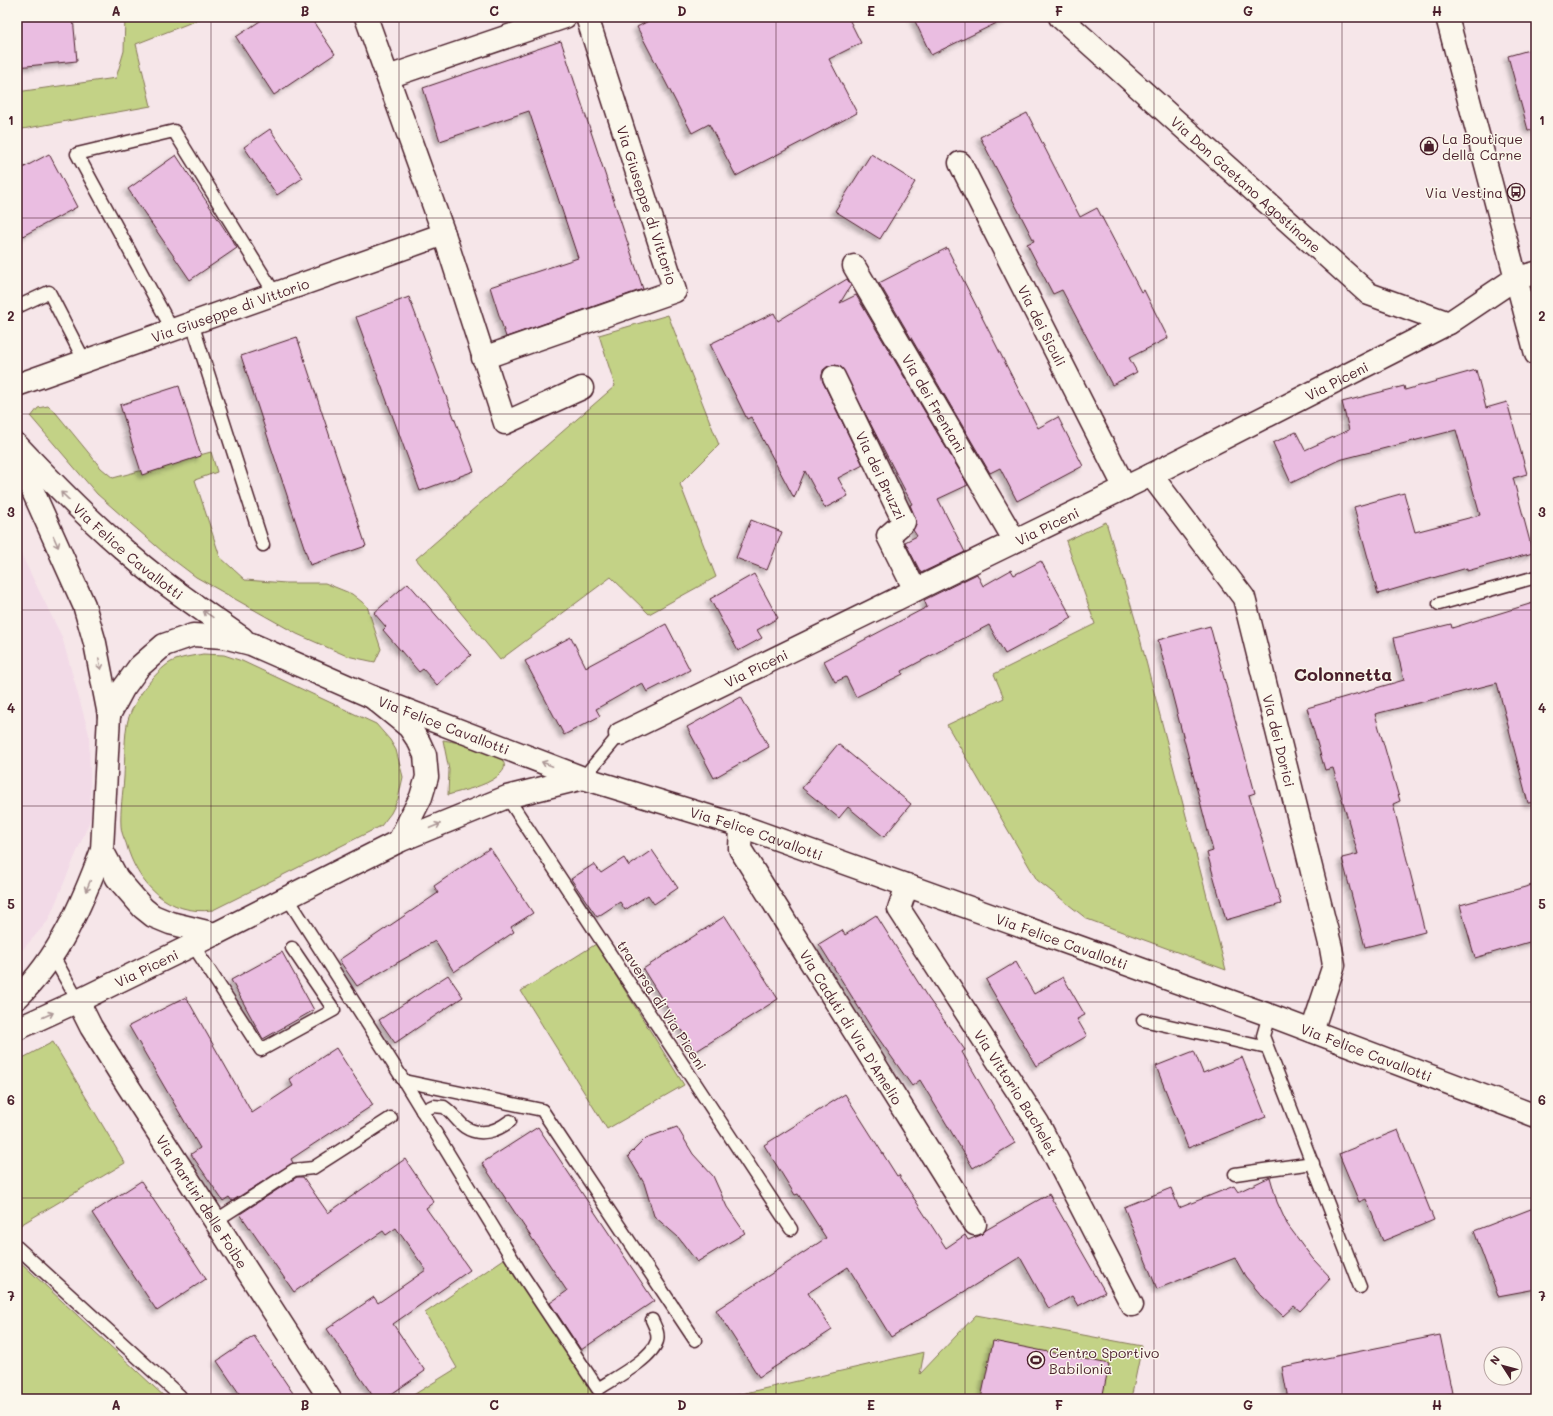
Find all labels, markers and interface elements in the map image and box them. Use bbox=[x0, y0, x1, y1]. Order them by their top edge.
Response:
text: A bbox=[111, 2, 121, 19]
text: B bbox=[301, 2, 310, 19]
text: C bbox=[489, 2, 499, 19]
text: D bbox=[677, 2, 687, 19]
text: E bbox=[867, 2, 875, 19]
text: F bbox=[1055, 2, 1063, 19]
text: G bbox=[1243, 2, 1253, 19]
text: H bbox=[1432, 2, 1442, 19]
text: 1 bbox=[8, 111, 14, 128]
street label: Via Don Gaetano Agostinone bbox=[1167, 111, 1325, 256]
text: 1 bbox=[1539, 111, 1545, 128]
street label: Via Giuseppe di Vittorio bbox=[612, 123, 682, 287]
place label: La Boutique della Carne bbox=[1442, 129, 1523, 164]
shop icon: La Boutique della Carne bbox=[1419, 136, 1439, 156]
bus stop icon: Via Vestina bbox=[1506, 182, 1526, 202]
place label: Via Vestina bbox=[1425, 183, 1503, 202]
street label: Via Giuseppe di Vittorio bbox=[149, 273, 312, 346]
street label: Via dei Siculi bbox=[1014, 281, 1071, 369]
text: 2 bbox=[7, 307, 15, 324]
text: 2 bbox=[1538, 307, 1546, 324]
street label: Via dei Frentani bbox=[898, 350, 971, 456]
street label: Via Piceni bbox=[1302, 356, 1371, 404]
street label: Via dei Bruzzi bbox=[852, 428, 911, 523]
one-way arrow bbox=[60, 491, 70, 500]
street label: Via Felice Cavallotti bbox=[69, 499, 187, 603]
street label: Via Piceni bbox=[1012, 502, 1082, 549]
text: 3 bbox=[7, 503, 15, 520]
text: 3 bbox=[1538, 503, 1546, 520]
one-way arrow bbox=[53, 536, 60, 548]
one-way arrow bbox=[203, 610, 214, 618]
street label: Via Piceni bbox=[721, 644, 791, 691]
one-way arrow bbox=[97, 657, 105, 670]
district label: Colonnetta bbox=[1294, 662, 1392, 686]
street label: Via Felice Cavallotti bbox=[376, 691, 512, 758]
street label: Via dei Dorici bbox=[1259, 692, 1300, 789]
text: 4 bbox=[7, 699, 15, 716]
text: 4 bbox=[1538, 699, 1546, 716]
one-way arrow bbox=[541, 759, 553, 767]
street label: Via Felice Cavallotti bbox=[688, 802, 826, 864]
one-way arrow bbox=[429, 822, 441, 830]
one-way arrow bbox=[84, 880, 91, 892]
text: 5 bbox=[7, 895, 15, 912]
text: 5 bbox=[1538, 895, 1546, 912]
street label: Via Felice Cavallotti bbox=[993, 908, 1131, 973]
street label: traversa di Via Piceni bbox=[613, 937, 711, 1073]
street label: Via Piceni bbox=[111, 944, 181, 991]
street label: Via Caduti di Via D'Amelio bbox=[796, 946, 907, 1108]
one-way arrow bbox=[41, 1011, 53, 1018]
street label: Via Felice Cavallotti bbox=[1298, 1018, 1435, 1085]
street label: Via Vittorio Bachelet bbox=[970, 1025, 1063, 1159]
text: 6 bbox=[7, 1091, 15, 1108]
text: 6 bbox=[1538, 1091, 1546, 1108]
street label: Via Martiri delle Foibe bbox=[152, 1131, 253, 1272]
text: 7 bbox=[7, 1287, 15, 1304]
text: 7 bbox=[1538, 1287, 1546, 1304]
place label: Centro Sportivo Babilonia bbox=[1049, 1343, 1159, 1378]
north arrow bbox=[1483, 1346, 1523, 1386]
sports icon: Centro Sportivo Babilonia bbox=[1026, 1350, 1046, 1370]
text: N bbox=[1486, 1352, 1503, 1368]
text: A bbox=[111, 1396, 121, 1413]
text: B bbox=[301, 1396, 310, 1413]
text: C bbox=[489, 1396, 499, 1413]
text: D bbox=[677, 1396, 687, 1413]
text: E bbox=[867, 1396, 875, 1413]
text: F bbox=[1055, 1396, 1063, 1413]
text: G bbox=[1243, 1396, 1253, 1413]
text: H bbox=[1432, 1396, 1442, 1413]

